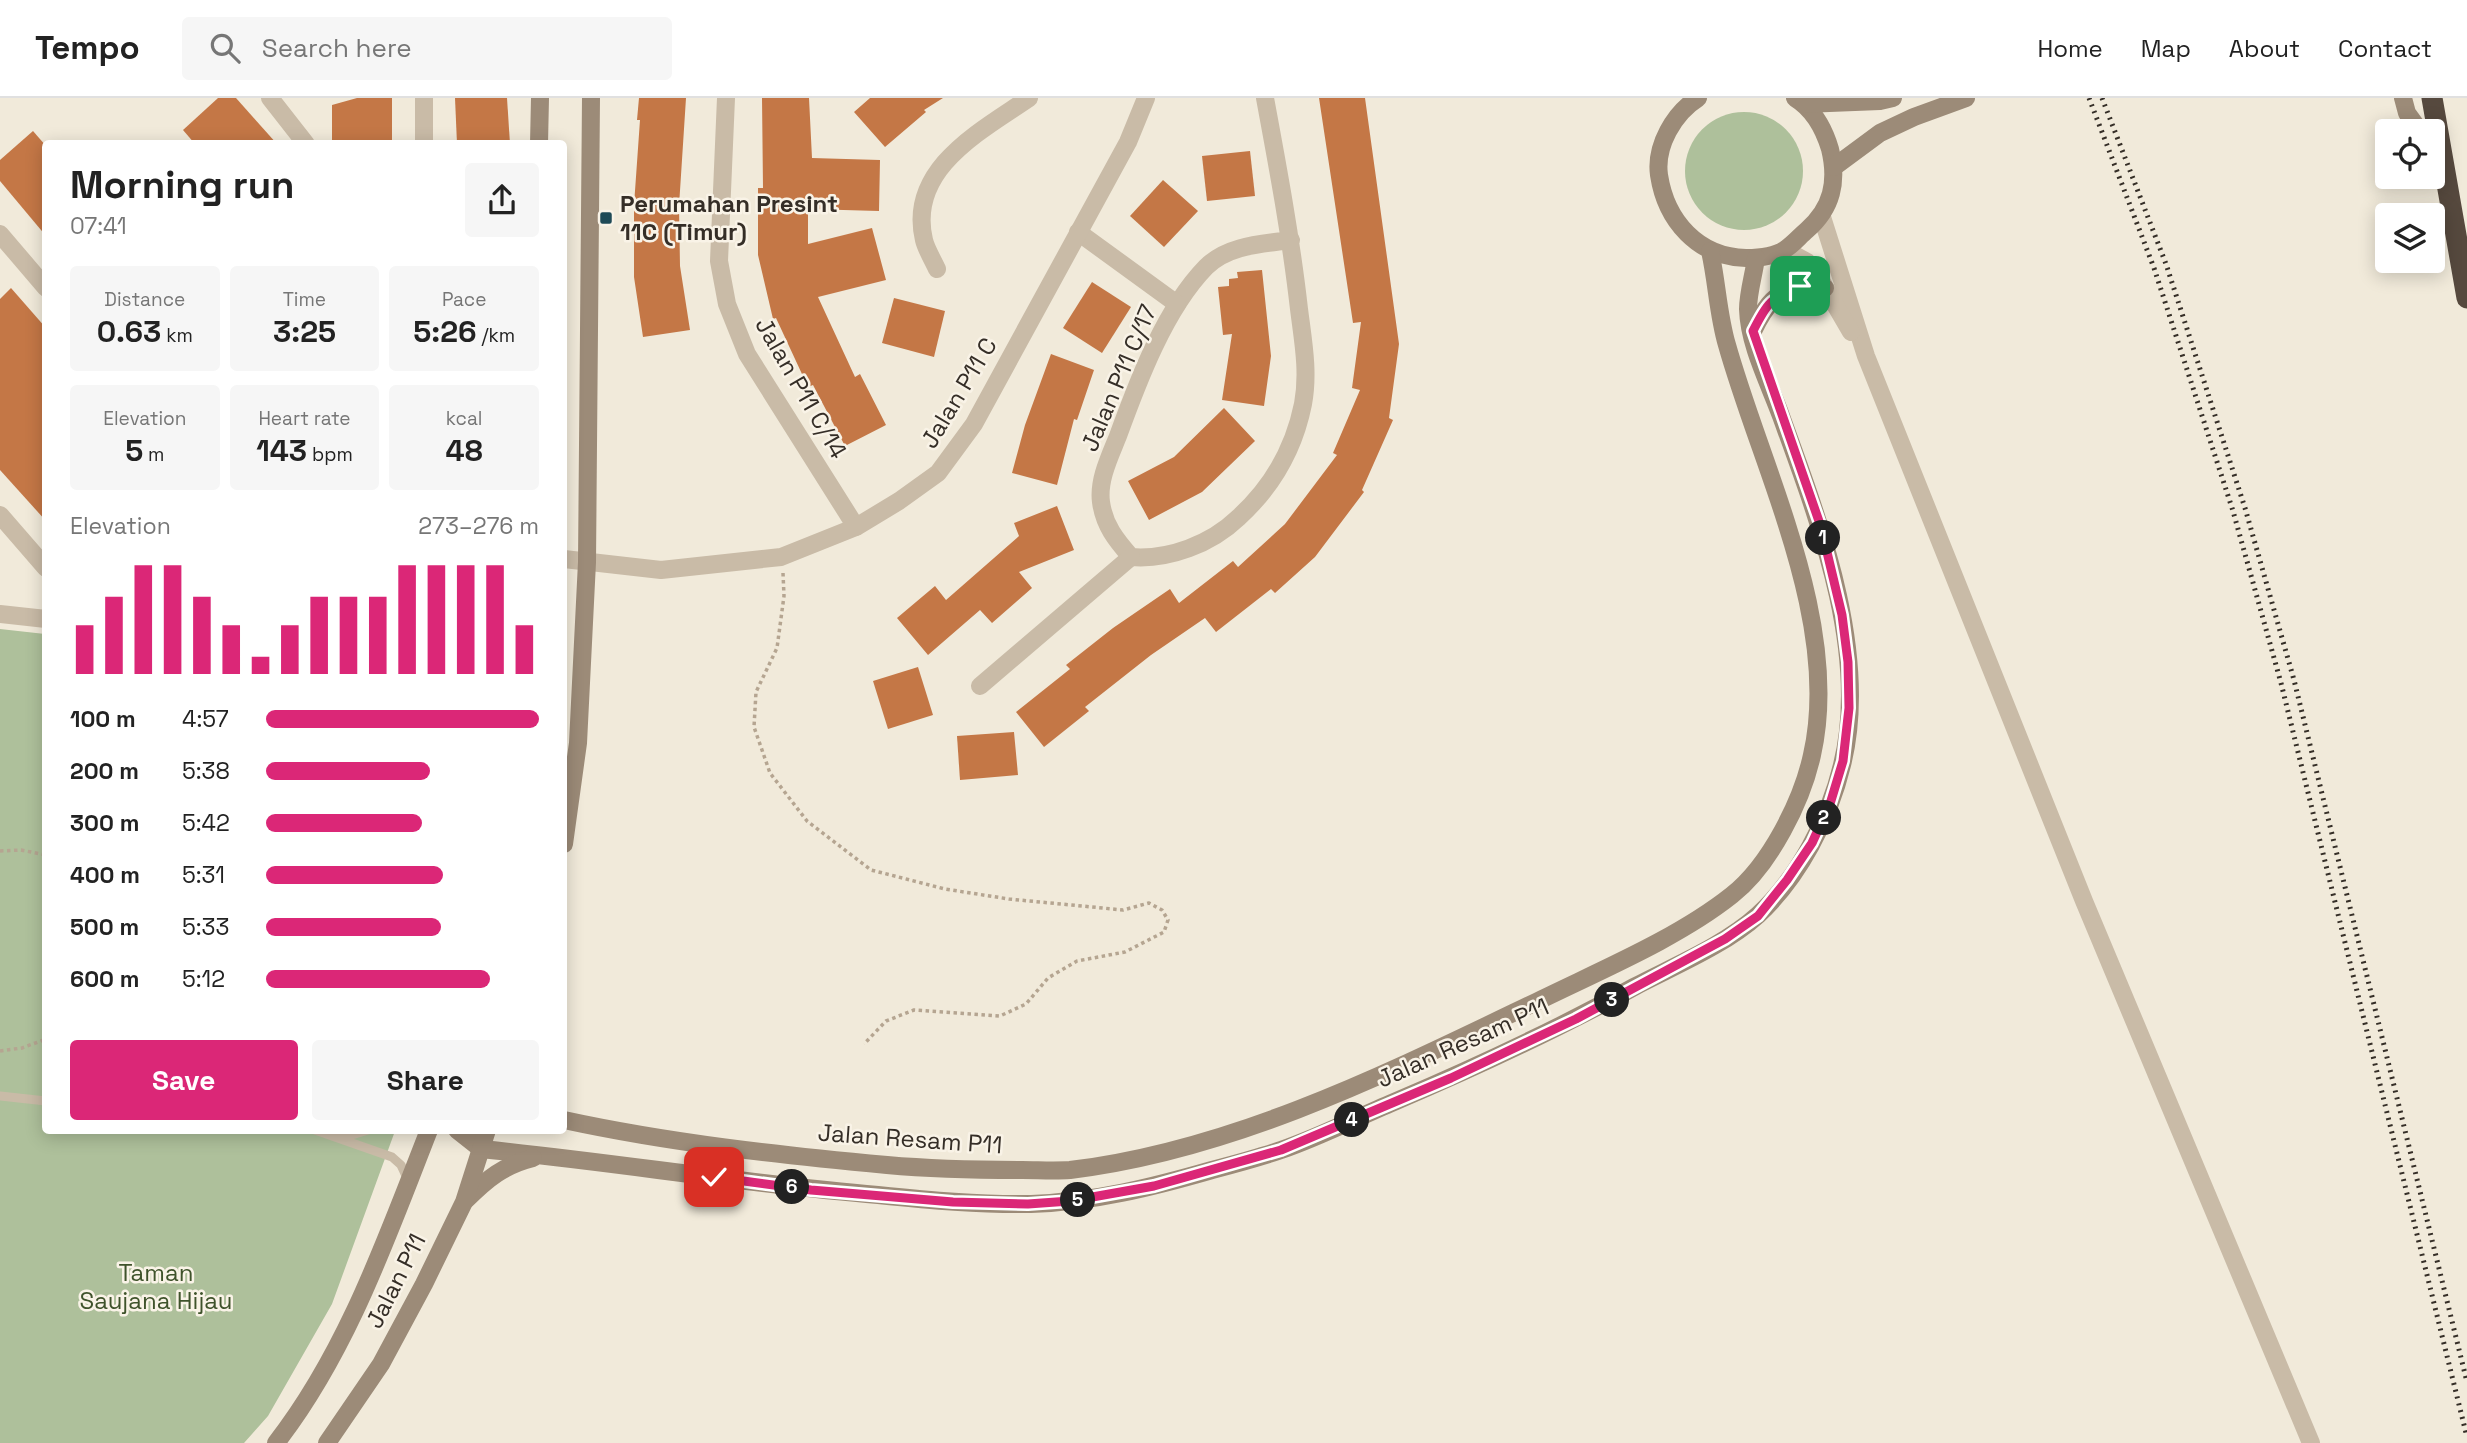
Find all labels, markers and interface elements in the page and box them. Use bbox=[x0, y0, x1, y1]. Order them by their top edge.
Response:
search box bbox=[182, 17, 672, 80]
text: Tempo bbox=[35, 27, 140, 69]
icon: search bbox=[206, 29, 244, 67]
text: Search here bbox=[262, 31, 412, 65]
text: Home bbox=[2037, 33, 2103, 64]
text: Map bbox=[2141, 33, 2191, 64]
text: About bbox=[2229, 33, 2300, 64]
text: Contact bbox=[2338, 33, 2432, 64]
map controls bbox=[2375, 119, 2445, 273]
button: locate bbox=[2375, 119, 2445, 189]
text: Morning run bbox=[70, 161, 295, 209]
button: share bbox=[465, 163, 539, 237]
place label: Perumahan Presint 11C (Timur) bbox=[620, 188, 838, 247]
button: layers bbox=[2375, 203, 2445, 273]
marker: Perumahan Presint 11C (Timur) bbox=[598, 210, 614, 226]
text: 07:41 bbox=[70, 211, 127, 241]
pin bbox=[1770, 256, 1830, 316]
icon: arrive bbox=[1781, 267, 1819, 305]
text: Distance bbox=[104, 287, 185, 312]
text: Time bbox=[283, 287, 326, 312]
text: Pace bbox=[442, 287, 486, 312]
street label: Jalan P11 C/17 bbox=[1074, 300, 1163, 456]
text: 0.63 bbox=[97, 312, 161, 351]
text: 3:25 bbox=[273, 312, 336, 351]
text: 5:26 bbox=[413, 312, 477, 351]
street label: Jalan P11 C/14 bbox=[749, 312, 854, 464]
text: km bbox=[161, 323, 193, 348]
text: /km bbox=[477, 323, 515, 348]
street label: Jalan P11 C bbox=[913, 332, 1004, 454]
text: Elevation bbox=[103, 406, 186, 431]
text: Heart rate bbox=[258, 406, 351, 431]
text: kcal bbox=[446, 406, 483, 431]
text: 5 bbox=[125, 431, 143, 470]
text: 143 bbox=[256, 431, 307, 470]
text: 48 bbox=[446, 431, 483, 470]
text: m bbox=[143, 442, 164, 467]
text: bpm bbox=[307, 442, 353, 467]
text: Elevation bbox=[70, 511, 171, 541]
text: 273–276 m bbox=[418, 511, 539, 541]
pin: 1 bbox=[1806, 520, 1840, 556]
text: 1 bbox=[1818, 525, 1827, 550]
text: 100 m bbox=[70, 704, 136, 734]
text: 4:57 bbox=[182, 704, 229, 734]
text: 200 m bbox=[70, 756, 139, 786]
text: 5:38 bbox=[182, 756, 230, 786]
pin: 2 bbox=[1806, 800, 1842, 836]
text: 2 bbox=[1818, 805, 1829, 830]
text: 300 m bbox=[70, 808, 139, 838]
text: 5:42 bbox=[182, 808, 230, 838]
text: 400 m bbox=[70, 860, 140, 890]
text: 5:31 bbox=[182, 860, 225, 890]
text: 500 m bbox=[70, 912, 139, 942]
text: 5:33 bbox=[182, 912, 229, 942]
text: 600 m bbox=[70, 964, 140, 994]
text: 5:12 bbox=[182, 964, 225, 994]
pin: 3 bbox=[1594, 982, 1630, 1018]
text: 3 bbox=[1606, 987, 1617, 1012]
street label: Jalan Resam P11 bbox=[1372, 991, 1554, 1094]
button: Save bbox=[70, 1040, 298, 1120]
button: Share bbox=[312, 1040, 539, 1120]
pin: 4 bbox=[1334, 1102, 1370, 1138]
text: 4 bbox=[1345, 1107, 1358, 1132]
street label: Jalan Resam P11 bbox=[817, 1117, 1003, 1160]
pin bbox=[684, 1147, 744, 1207]
icon: check bbox=[695, 1158, 733, 1196]
pin: 6 bbox=[774, 1170, 810, 1204]
text: 6 bbox=[786, 1174, 797, 1199]
pin: 5 bbox=[1060, 1182, 1096, 1218]
text: 5 bbox=[1072, 1187, 1083, 1212]
street label: Jalan P11 bbox=[358, 1228, 433, 1333]
park label: Taman Saujana Hijau bbox=[79, 1257, 233, 1316]

